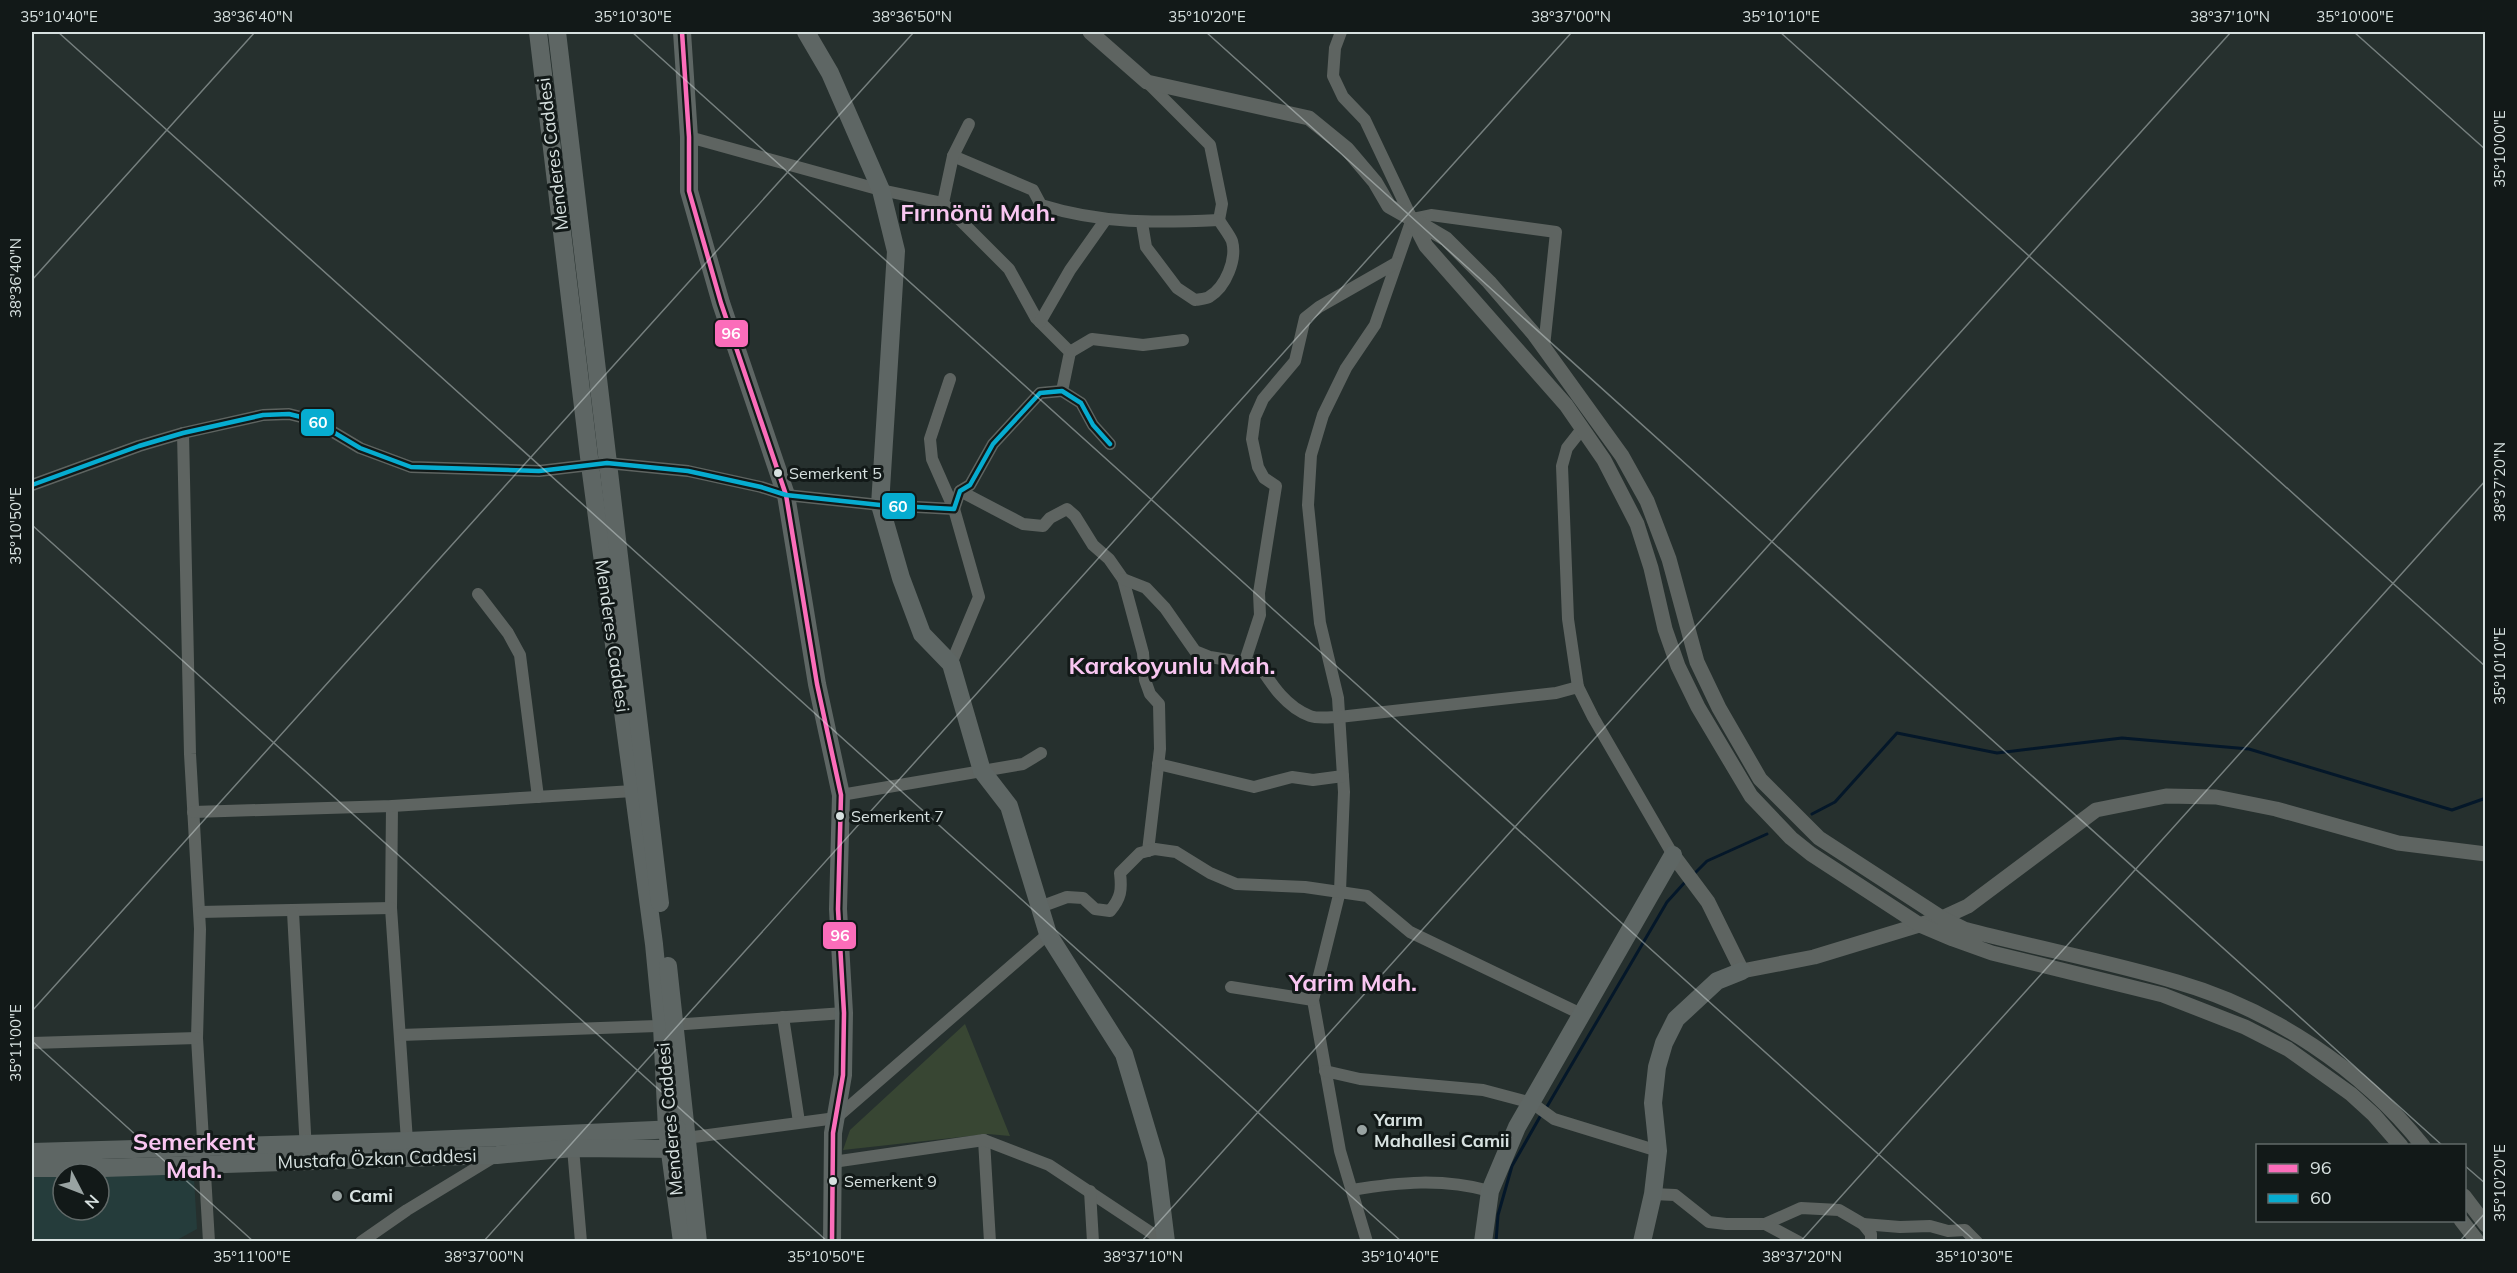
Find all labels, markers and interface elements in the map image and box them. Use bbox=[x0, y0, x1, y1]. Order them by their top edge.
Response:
text: 35°10'40"E bbox=[20, 7, 98, 26]
text: 38°36'40"N bbox=[213, 7, 293, 26]
text: 35°10'30"E bbox=[594, 7, 672, 26]
text: 38°36'50"N bbox=[872, 7, 952, 26]
text: 35°10'20"E bbox=[1168, 7, 1246, 26]
text: 38°37'00"N bbox=[1531, 7, 1611, 26]
text: 35°10'10"E bbox=[1742, 7, 1820, 26]
text: 38°37'10"N bbox=[2190, 7, 2270, 26]
text: 35°10'00"E bbox=[2316, 7, 2394, 26]
street label: Menderes Caddesi bbox=[532, 76, 573, 232]
text: 35°10'00"E bbox=[2490, 110, 2509, 188]
district label: Fırınönü Mah. bbox=[900, 197, 1056, 227]
text: 38°36'40"N bbox=[6, 238, 25, 318]
line badge: 96 bbox=[714, 319, 749, 348]
text: 96 bbox=[721, 323, 741, 343]
line badge: 60 bbox=[300, 408, 335, 437]
text: 60 bbox=[308, 412, 328, 432]
text: 38°37'20"N bbox=[2490, 442, 2509, 522]
place label: Semerkent 5 bbox=[789, 463, 882, 483]
marker: Semerkent 5 bbox=[772, 467, 784, 479]
text: 35°10'50"E bbox=[6, 487, 25, 565]
line badge: 60 bbox=[881, 492, 916, 520]
text: 60 bbox=[888, 496, 908, 516]
street label: Menderes Caddesi bbox=[590, 558, 635, 714]
text: 35°10'10"E bbox=[2490, 627, 2509, 705]
district label: Karakoyunlu Mah. bbox=[1068, 650, 1276, 680]
place label: Semerkent 7 bbox=[851, 806, 944, 826]
marker: Semerkent 7 bbox=[834, 810, 846, 822]
line badge: 96 bbox=[822, 921, 857, 950]
text: 96 bbox=[830, 925, 850, 945]
district label: Yarim Mah. bbox=[1288, 967, 1417, 997]
text: 35°11'00"E bbox=[6, 1004, 25, 1082]
street label: Menderes Caddesi bbox=[651, 1042, 688, 1197]
place label: Yarım Mahallesi Camii bbox=[1373, 1108, 1510, 1152]
marker: Yarım Mahallesi Camii bbox=[1355, 1123, 1369, 1137]
district label: Semerkent Mah. bbox=[133, 1126, 255, 1184]
street label: Mustafa Özkan Caddesi bbox=[277, 1144, 477, 1173]
legend bbox=[2256, 1144, 2466, 1222]
text: 35°10'20"E bbox=[2490, 1144, 2509, 1222]
text: 96 bbox=[2310, 1156, 2332, 1179]
north arrow bbox=[51, 1162, 111, 1222]
place label: Semerkent 9 bbox=[844, 1171, 937, 1191]
marker: Semerkent 9 bbox=[827, 1175, 839, 1187]
place label: Cami bbox=[349, 1184, 393, 1207]
text: 60 bbox=[2310, 1186, 2332, 1209]
marker: Cami bbox=[330, 1189, 344, 1203]
text: N bbox=[81, 1191, 104, 1213]
text: 35°11'00"E bbox=[213, 1247, 291, 1266]
text: 38°37'00"N bbox=[444, 1247, 524, 1266]
text: 35°10'50"E bbox=[787, 1247, 865, 1266]
text: 38°37'10"N bbox=[1103, 1247, 1183, 1266]
text: 35°10'40"E bbox=[1361, 1247, 1439, 1266]
text: 38°37'20"N bbox=[1762, 1247, 1842, 1266]
text: 35°10'30"E bbox=[1935, 1247, 2013, 1266]

